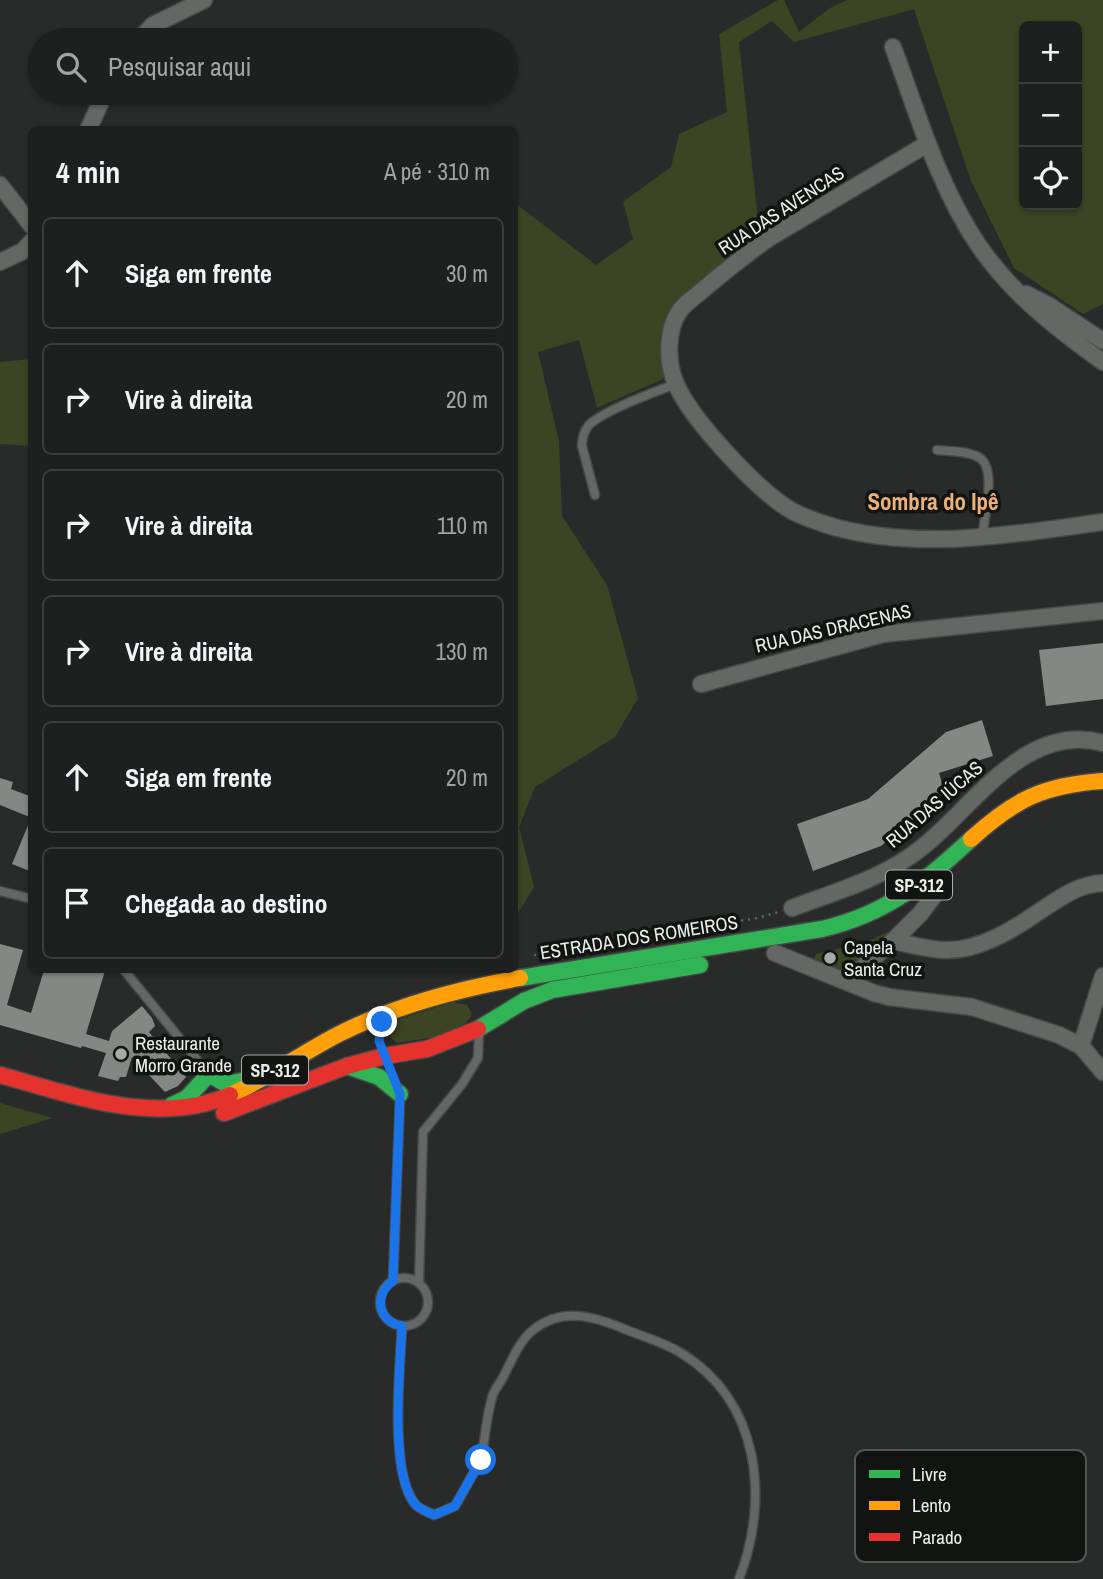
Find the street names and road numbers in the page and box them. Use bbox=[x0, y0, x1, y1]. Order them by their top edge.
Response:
street label: RUA DAS AVENCAS bbox=[713, 160, 849, 260]
street label: RUA DAS DRACENAS bbox=[752, 597, 914, 659]
street label: RUA DAS IÚCAS bbox=[880, 755, 988, 853]
road number: SP-312 bbox=[886, 870, 952, 900]
street label: ESTRADA DOS ROMEIROS bbox=[538, 909, 740, 965]
road number: SP-312 bbox=[242, 1056, 308, 1084]

